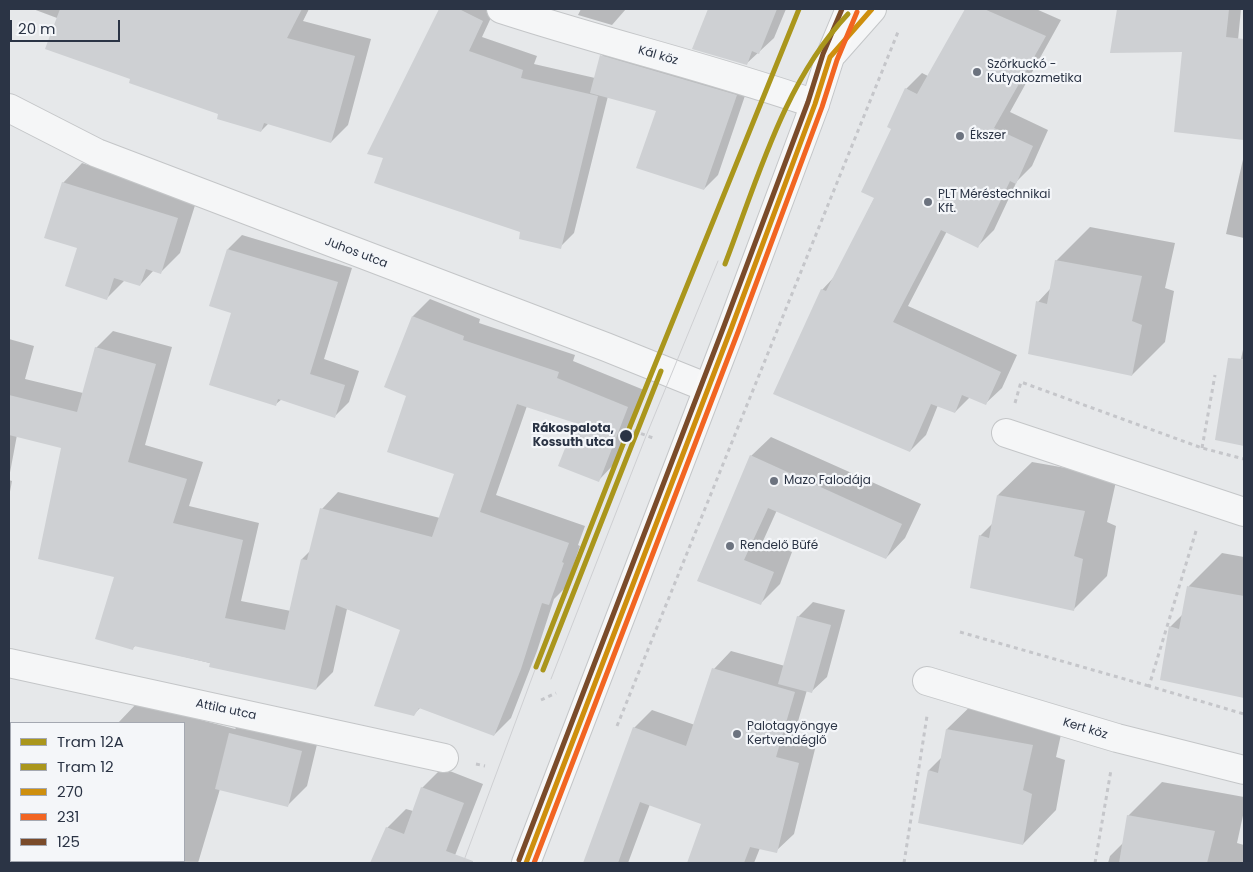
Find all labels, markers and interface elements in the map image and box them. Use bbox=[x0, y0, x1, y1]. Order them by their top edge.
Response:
scale bar bbox=[12, 10, 122, 42]
text: 20 m bbox=[18, 18, 56, 39]
street label: Kál köz bbox=[636, 43, 680, 69]
place label: Szőrkuckó - Kutyakozmetika bbox=[987, 58, 1082, 86]
marker: Szőrkuckó - Kutyakozmetika bbox=[971, 66, 983, 78]
place label: Ékszer bbox=[970, 129, 1006, 143]
marker: Ékszer bbox=[954, 130, 966, 142]
place label: PLT Méréstechnikai Kft. bbox=[938, 188, 1050, 216]
marker: PLT Méréstechnikai Kft. bbox=[922, 196, 934, 208]
street label: Juhos utca bbox=[322, 234, 390, 272]
place label: Rákospalota, Kossuth utca bbox=[532, 422, 614, 450]
marker: Rákospalota, Kossuth utca bbox=[618, 428, 634, 444]
place label: Mazo Falodája bbox=[784, 474, 871, 488]
marker: Mazo Falodája bbox=[768, 475, 780, 487]
place label: Rendelő Büfé bbox=[740, 539, 818, 553]
marker: Rendelő Büfé bbox=[724, 540, 736, 552]
street label: Attila utca bbox=[194, 697, 258, 723]
street label: Kert köz bbox=[1061, 715, 1109, 743]
place label: Palotagyöngye Kertvendéglő bbox=[747, 720, 838, 748]
legend bbox=[10, 722, 185, 862]
marker: Palotagyöngye Kertvendéglő bbox=[731, 728, 743, 740]
text: Tram 12A bbox=[57, 731, 124, 752]
text: Tram 12 bbox=[57, 756, 114, 777]
text: 270 bbox=[57, 781, 83, 802]
text: 231 bbox=[57, 806, 79, 827]
text: 125 bbox=[57, 831, 80, 852]

